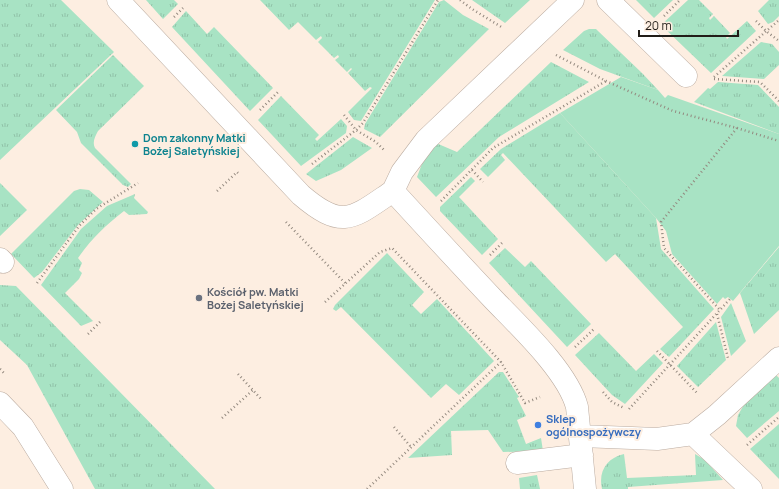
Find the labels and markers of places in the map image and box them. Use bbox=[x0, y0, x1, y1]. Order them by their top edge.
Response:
place label: Dom zakonny Matki Bożej Saletyńskiej bbox=[143, 130, 245, 158]
marker: Dom zakonny Matki Bożej Saletyńskiej bbox=[130, 139, 140, 149]
place label: Kościół pw. Matki Bożej Saletyńskiej bbox=[207, 284, 304, 312]
marker: Kościół pw. Matki Bożej Saletyńskiej bbox=[194, 293, 204, 303]
place label: Sklep ogólnospożywczy bbox=[546, 411, 642, 439]
marker: Sklep ogólnospożywczy bbox=[533, 420, 543, 430]

